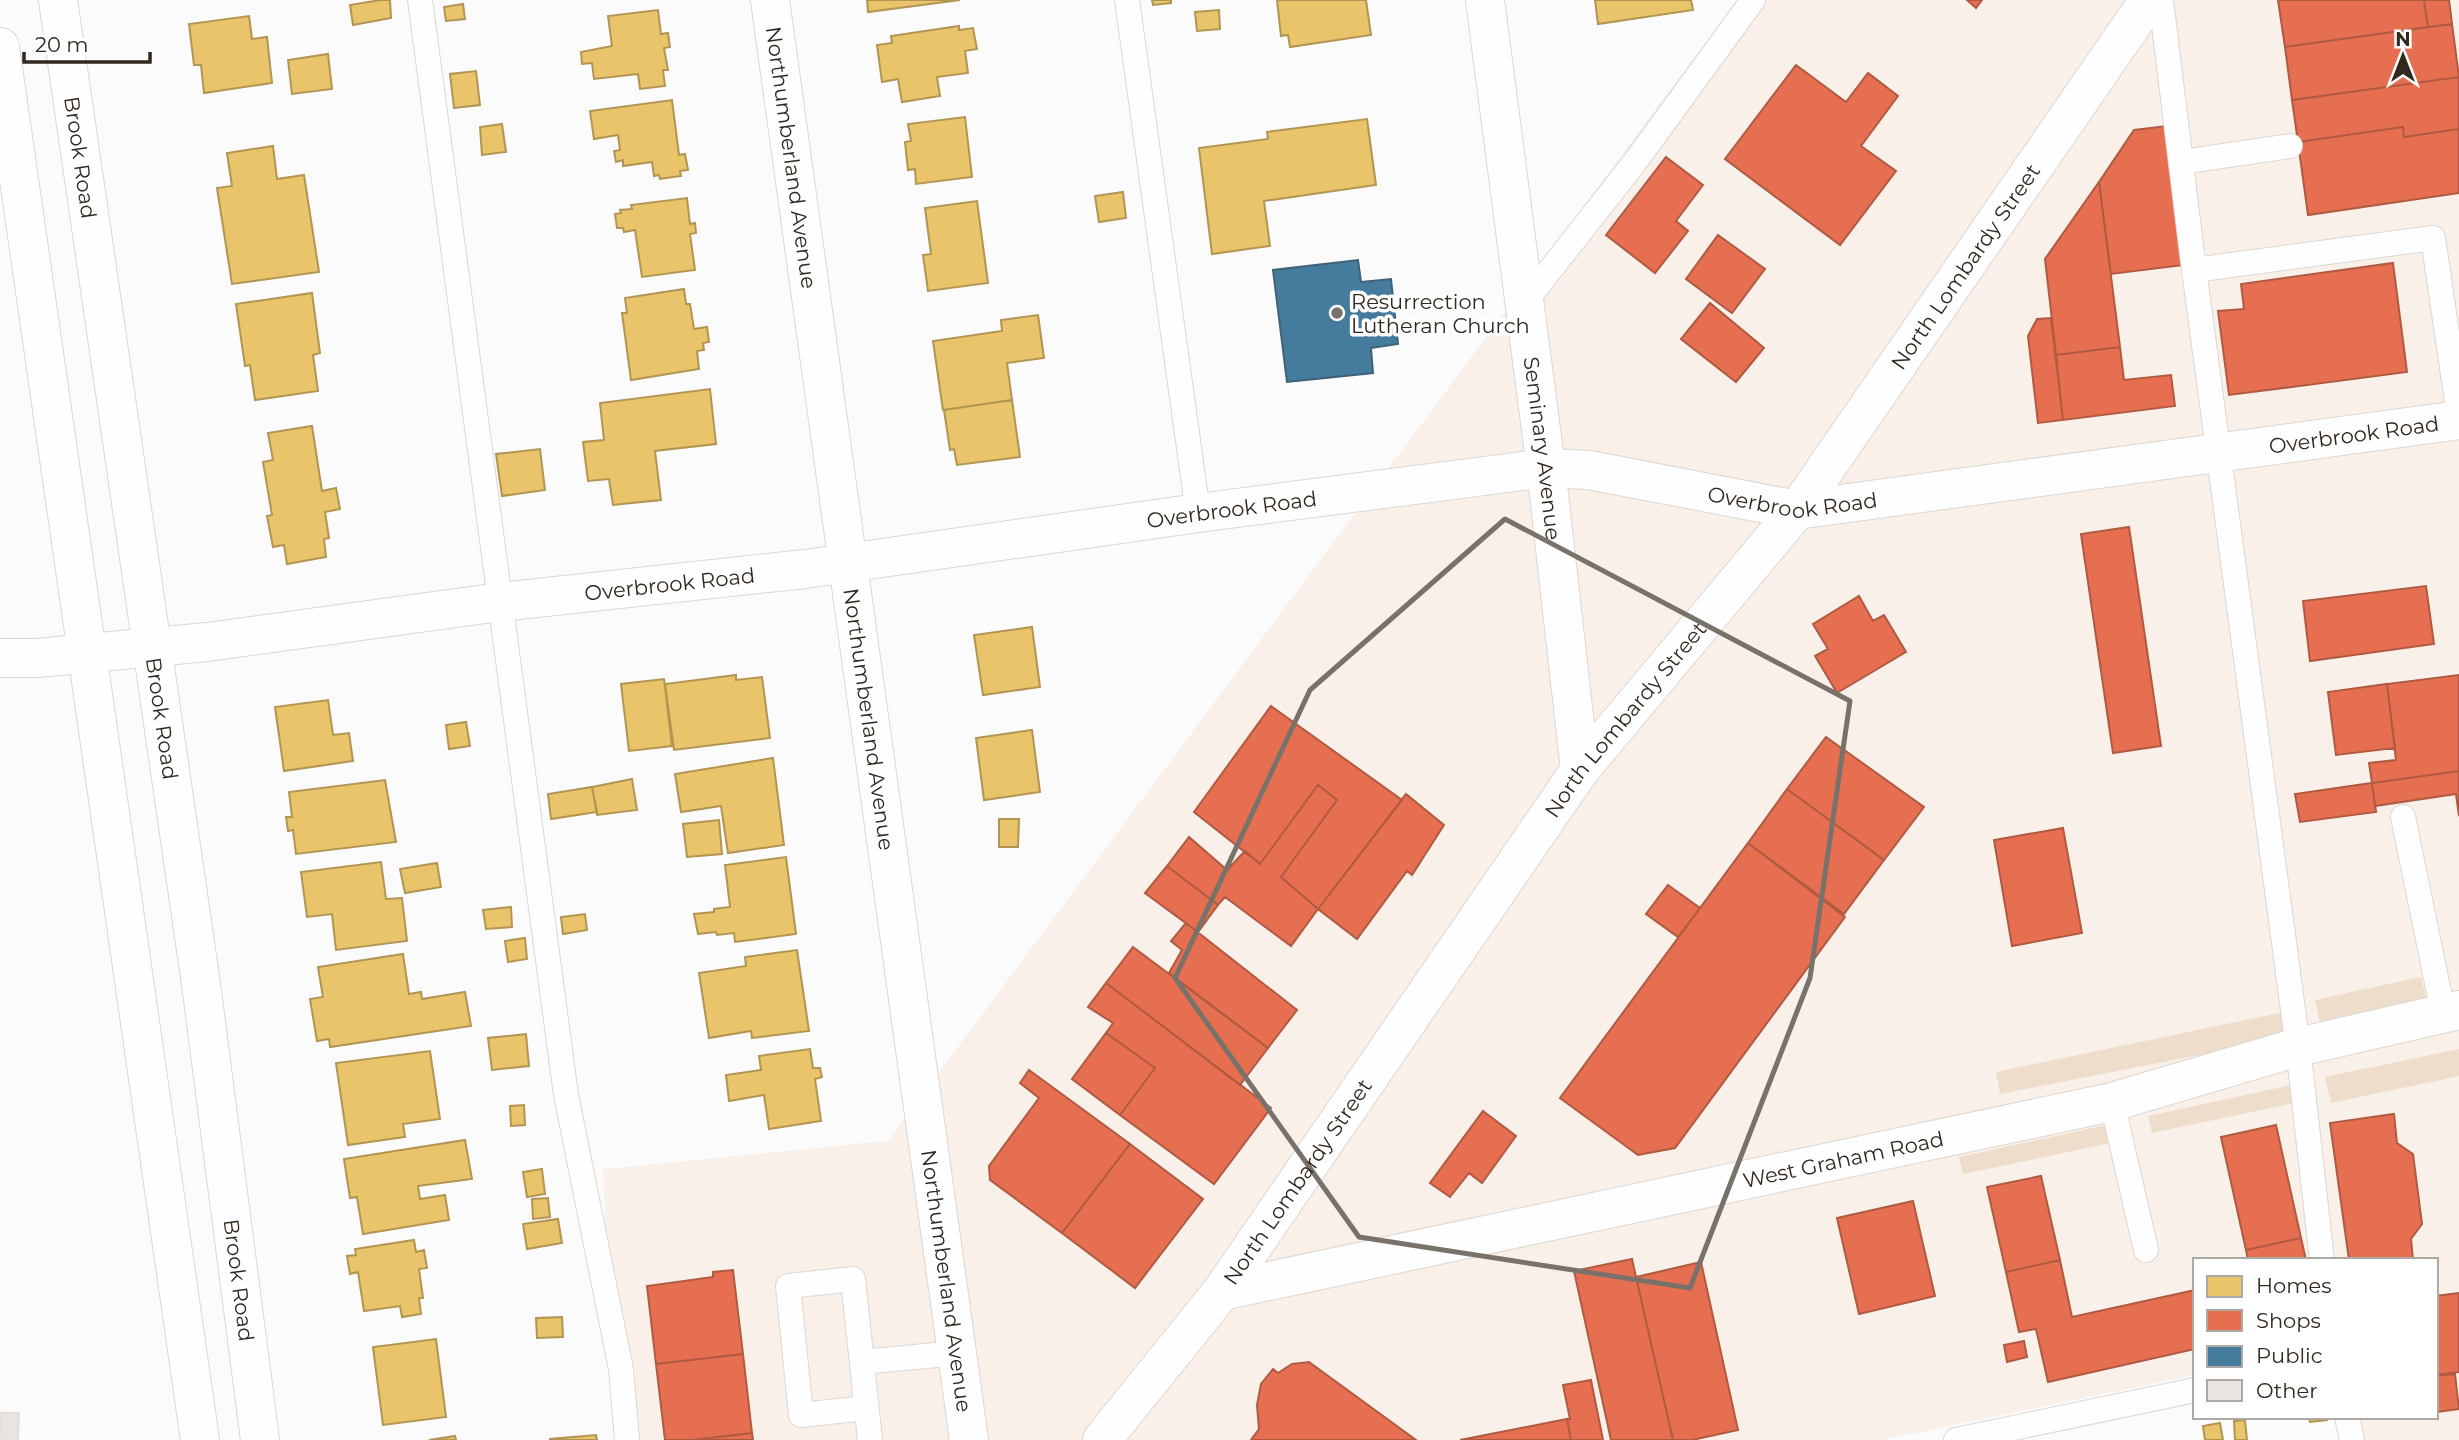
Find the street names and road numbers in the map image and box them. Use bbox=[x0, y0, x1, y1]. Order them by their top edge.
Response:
street label: Northumberland Avenue bbox=[761, 25, 822, 290]
street label: Brook Road bbox=[60, 95, 102, 220]
street label: North Lombardy Street bbox=[1885, 159, 2045, 374]
street label: Seminary Avenue bbox=[1519, 355, 1567, 541]
street label: Overbrook Road bbox=[2267, 410, 2441, 458]
street label: Overbrook Road bbox=[1706, 481, 1879, 523]
street label: Overbrook Road bbox=[1145, 485, 1318, 533]
street label: Overbrook Road bbox=[583, 562, 756, 605]
street label: Northumberland Avenue bbox=[839, 586, 900, 852]
street label: North Lombardy Street bbox=[1539, 616, 1711, 822]
street label: Brook Road bbox=[141, 656, 184, 781]
street label: North Lombardy Street bbox=[1218, 1074, 1377, 1289]
street label: West Graham Road bbox=[1740, 1126, 1946, 1193]
street label: Northumberland Avenue bbox=[917, 1148, 978, 1414]
street label: Brook Road bbox=[219, 1217, 260, 1343]

